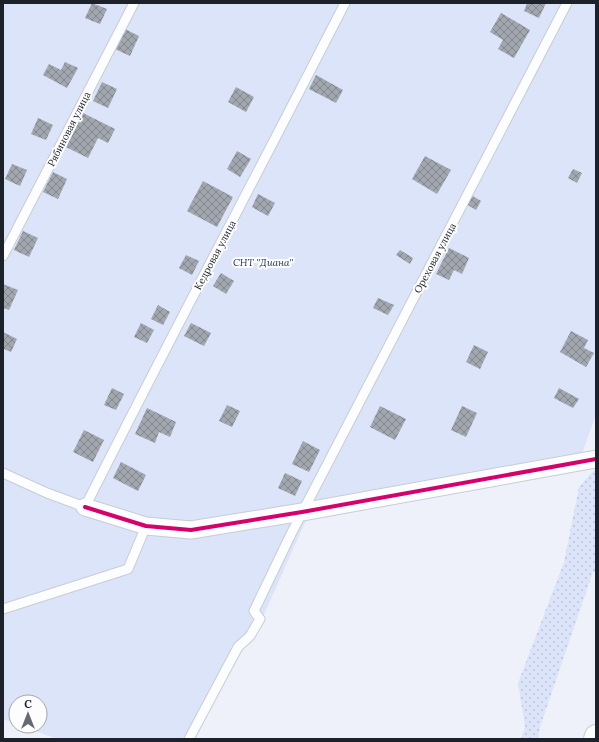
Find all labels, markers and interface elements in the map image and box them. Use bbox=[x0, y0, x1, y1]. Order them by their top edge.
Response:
street label: Рябиновая улица bbox=[44, 89, 94, 169]
street label: Кедровая улица bbox=[191, 218, 239, 292]
street label: Ореховая улица bbox=[411, 221, 459, 295]
park label: СНТ "Диана" bbox=[233, 256, 294, 269]
north arrow bbox=[8, 694, 48, 734]
text: С bbox=[24, 697, 32, 711]

